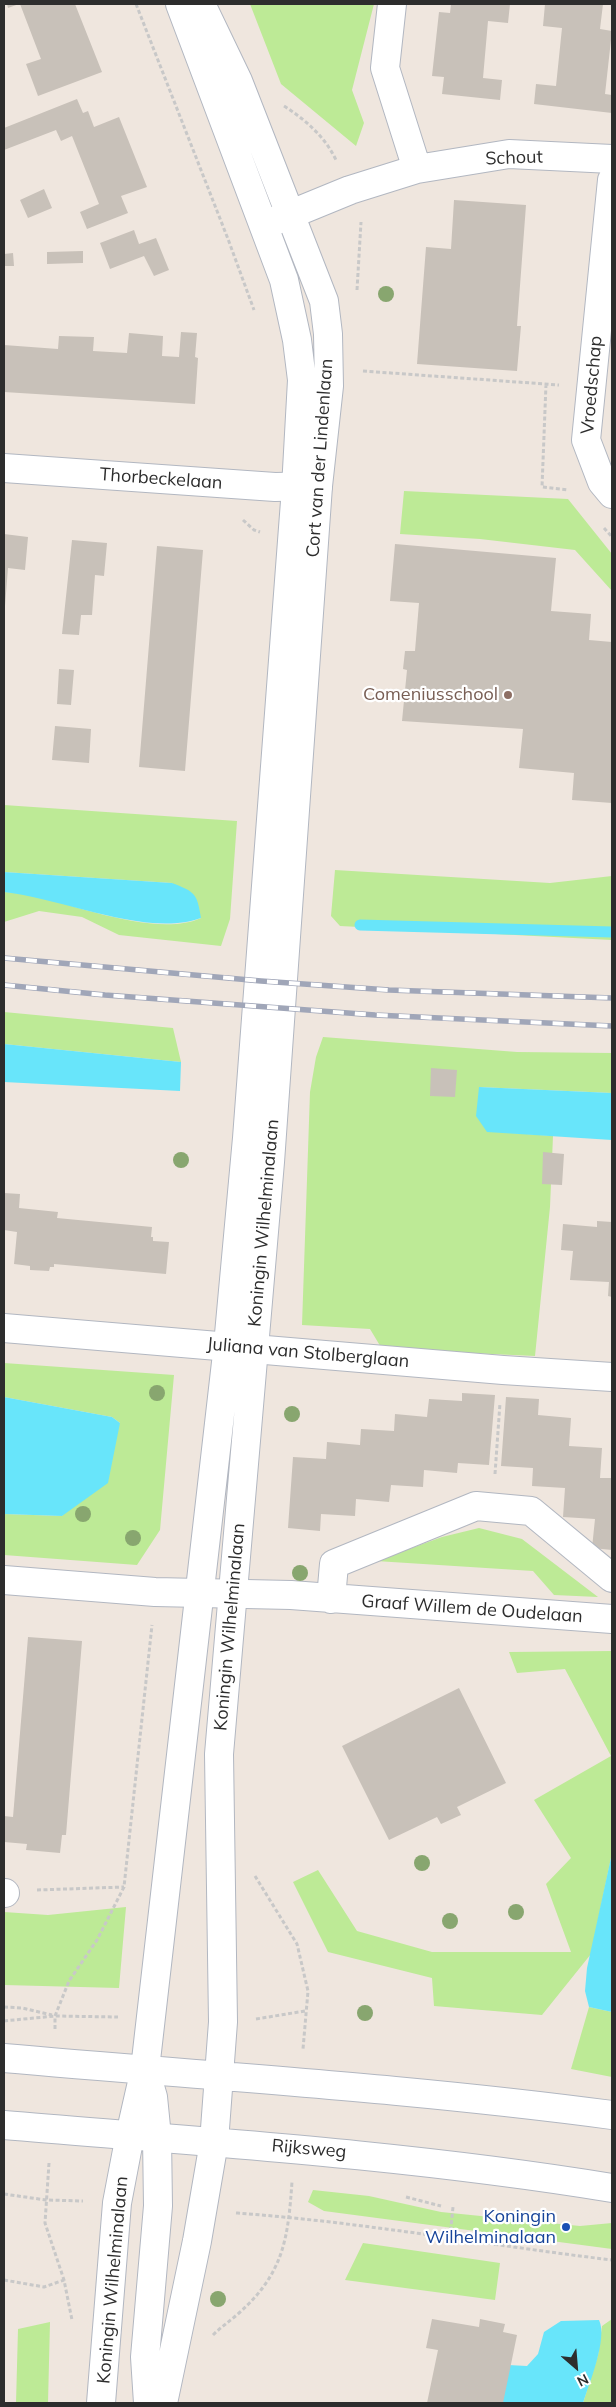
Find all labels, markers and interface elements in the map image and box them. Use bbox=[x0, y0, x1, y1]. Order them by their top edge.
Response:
street label: Schout bbox=[485, 146, 543, 170]
street label: Vroedschap bbox=[577, 335, 607, 435]
street label: Cort van der Lindenlaan bbox=[302, 358, 338, 558]
street label: Thorbeckelaan bbox=[99, 464, 223, 494]
place label: Comeniusschool bbox=[363, 684, 498, 706]
marker: Comeniusschool bbox=[502, 689, 514, 701]
street label: Koningin Wilhelminalaan bbox=[244, 1118, 284, 1328]
street label: Juliana van Stolberglaan bbox=[206, 1333, 410, 1373]
street label: Koningin Wilhelminalaan bbox=[210, 1522, 250, 1732]
street label: Graaf Willem de Oudelaan bbox=[361, 1590, 583, 1628]
street label: Rijksweg bbox=[271, 2135, 347, 2163]
street label: Koningin Wilhelminalaan bbox=[93, 2175, 133, 2385]
place label: Koningin Wilhelminalaan bbox=[425, 2206, 556, 2248]
marker: Koningin Wilhelminalaan bbox=[560, 2221, 572, 2233]
north arrow bbox=[551, 2342, 601, 2392]
text: N bbox=[574, 2370, 592, 2391]

